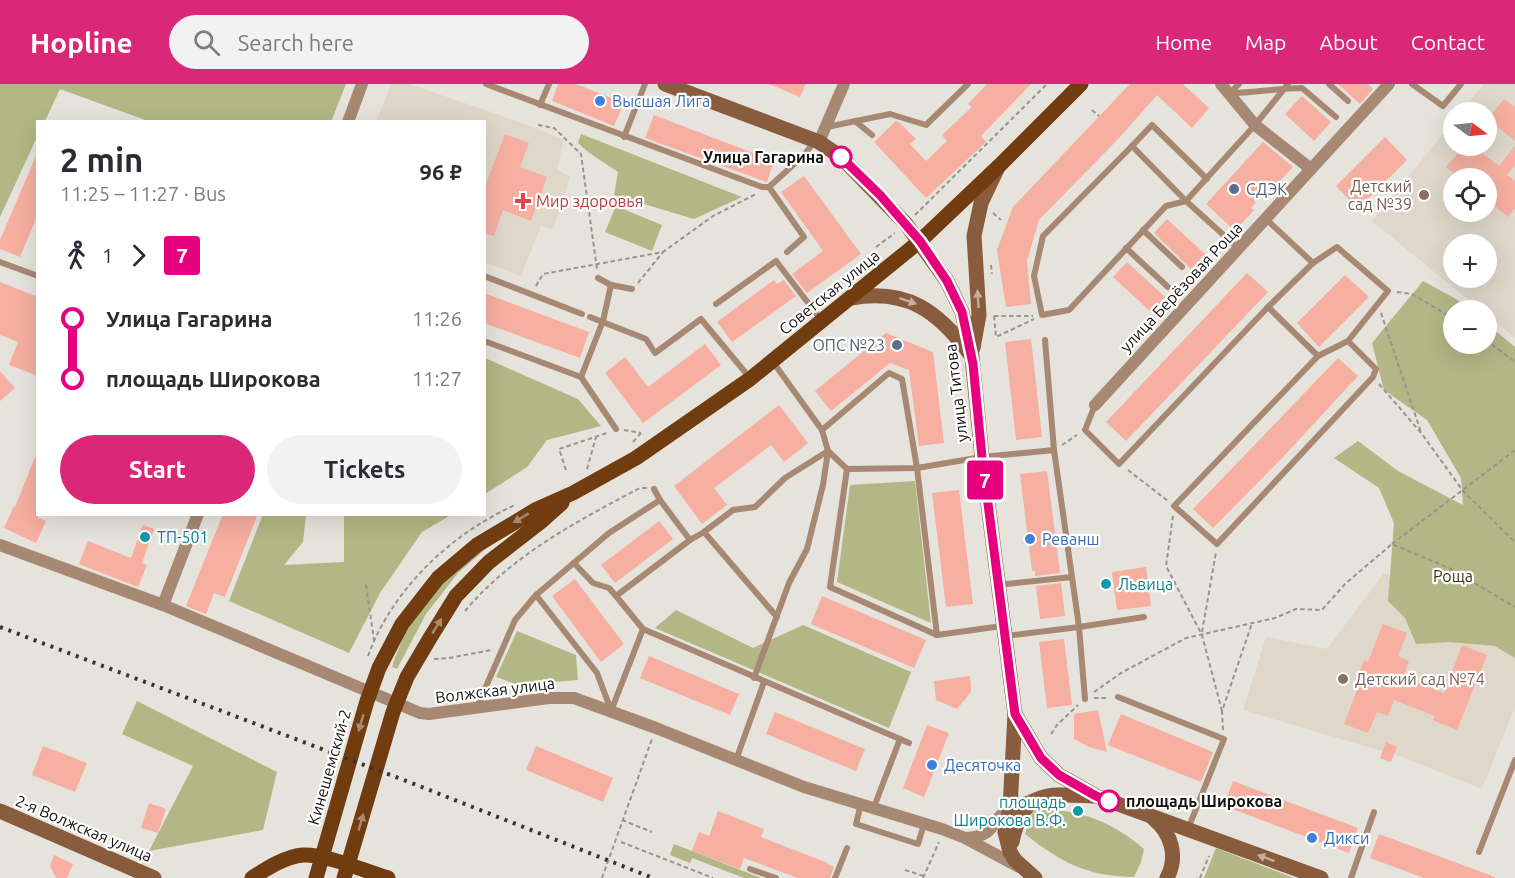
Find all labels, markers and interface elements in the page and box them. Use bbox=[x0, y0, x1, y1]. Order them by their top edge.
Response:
search box bbox=[169, 15, 589, 69]
icon: search bbox=[190, 26, 223, 59]
text: Hopline bbox=[30, 27, 133, 58]
text: Search here bbox=[238, 30, 354, 55]
text: Home bbox=[1155, 30, 1212, 54]
text: Map bbox=[1245, 30, 1286, 54]
text: About bbox=[1319, 30, 1378, 54]
text: Contact bbox=[1411, 30, 1485, 54]
place label: Высшая Лига bbox=[612, 92, 710, 110]
marker: Высшая Лига bbox=[593, 94, 607, 108]
north arrow bbox=[1443, 102, 1497, 156]
map controls bbox=[1443, 102, 1497, 354]
text: 2 min bbox=[60, 141, 143, 178]
marker: Улица Гагарина bbox=[830, 146, 852, 168]
place label: Улица Гагарина bbox=[703, 148, 824, 166]
text: 96 ₽ bbox=[420, 159, 462, 184]
button: locate bbox=[1443, 168, 1497, 222]
place label: Детский сад №39 bbox=[1348, 177, 1412, 213]
place label: СДЭК bbox=[1246, 180, 1287, 198]
text: 11:25 – 11:27 · Bus bbox=[60, 182, 226, 205]
marker: СДЭК bbox=[1227, 182, 1241, 196]
marker: Детский сад №39 bbox=[1417, 188, 1431, 202]
marker: Мир здоровья bbox=[514, 192, 532, 210]
place label: Мир здоровья bbox=[536, 192, 643, 210]
street label: улица Берёзовая Роща bbox=[1116, 218, 1246, 356]
button: + bbox=[1443, 234, 1497, 288]
icon: walk bbox=[60, 239, 93, 272]
icon: forward bbox=[122, 239, 155, 272]
text: 7 bbox=[176, 243, 188, 267]
text: 1 bbox=[102, 244, 113, 267]
street label: Советская улица bbox=[775, 246, 883, 338]
one-way arrow bbox=[974, 290, 983, 309]
one-way arrow bbox=[899, 296, 917, 306]
button: − bbox=[1443, 300, 1497, 354]
text: Улица Гагарина bbox=[106, 306, 272, 331]
text: 11:26 bbox=[412, 307, 462, 330]
place label: ОПС №23 bbox=[812, 336, 885, 354]
marker: ОПС №23 bbox=[890, 338, 904, 352]
street label: улица Титова bbox=[941, 343, 971, 443]
text: площадь Широкова bbox=[106, 366, 321, 391]
text: 11:27 bbox=[412, 367, 462, 390]
button: Start bbox=[60, 435, 255, 504]
button: Tickets bbox=[267, 435, 462, 504]
line badge: 7 bbox=[966, 460, 1004, 500]
text: 7 bbox=[979, 468, 991, 492]
one-way arrow bbox=[513, 513, 529, 524]
place label: ТП-501 bbox=[157, 528, 209, 546]
marker: ТП-501 bbox=[138, 530, 152, 544]
place label: Реванш bbox=[1042, 530, 1099, 548]
marker: Реванш bbox=[1023, 532, 1037, 546]
park label: Роща bbox=[1433, 567, 1473, 585]
place label: Львица bbox=[1118, 575, 1173, 593]
marker: Львица bbox=[1099, 577, 1113, 591]
one-way arrow bbox=[431, 618, 442, 634]
place label: Детский сад №74 bbox=[1355, 670, 1485, 688]
marker: Детский сад №74 bbox=[1336, 672, 1350, 686]
street label: Волжская улица bbox=[434, 674, 556, 706]
street label: Кинешемский-2 bbox=[304, 707, 354, 827]
one-way arrow bbox=[355, 714, 365, 732]
place label: Десяточка bbox=[944, 756, 1021, 774]
marker: Десяточка bbox=[925, 758, 939, 772]
marker: площадь Широкова bbox=[1098, 790, 1120, 812]
street label: 2-я Волжская улица bbox=[13, 791, 155, 865]
place label: площадь Широкова bbox=[1126, 792, 1282, 810]
place label: площадь Широкова В.Ф. bbox=[953, 793, 1066, 829]
marker: площадь Широкова В.Ф. bbox=[1071, 804, 1085, 818]
one-way arrow bbox=[357, 813, 366, 831]
place label: Дикси bbox=[1324, 829, 1370, 847]
marker: Дикси bbox=[1305, 831, 1319, 845]
one-way arrow bbox=[1257, 853, 1275, 863]

